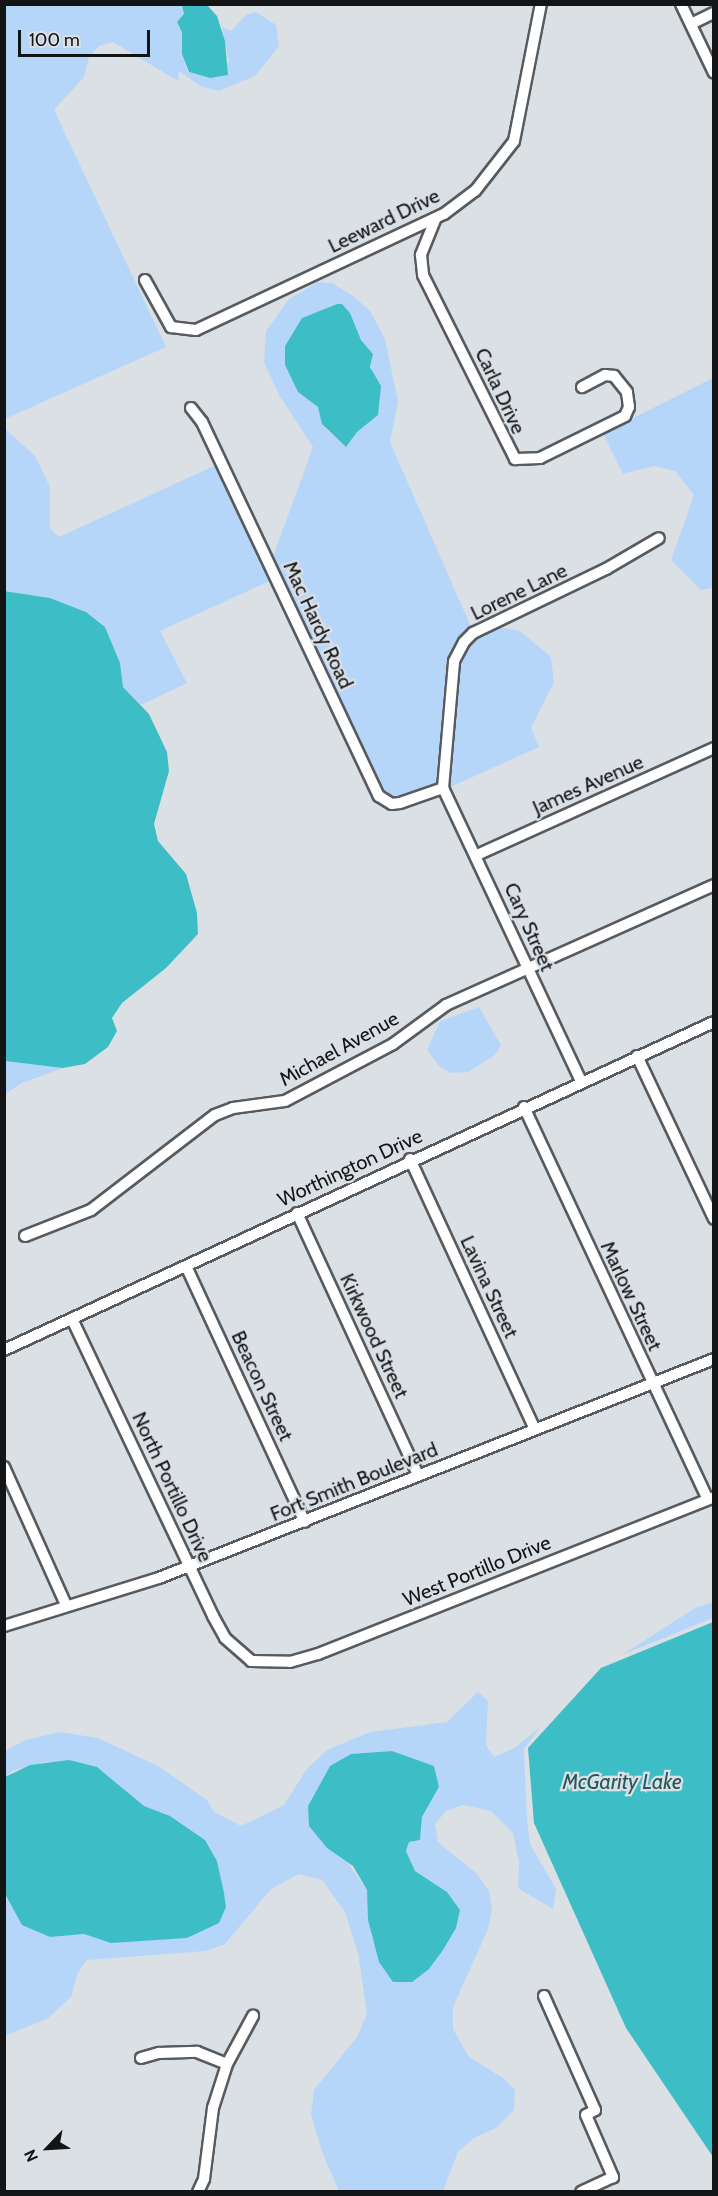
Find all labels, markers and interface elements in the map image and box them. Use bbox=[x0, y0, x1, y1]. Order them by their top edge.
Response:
scale bar bbox=[21, 18, 153, 56]
text: 100 m bbox=[29, 29, 80, 51]
street label: Leeward Drive bbox=[324, 184, 444, 258]
street label: Carla Drive bbox=[470, 344, 530, 438]
street label: Mac Hardy Road bbox=[278, 557, 358, 693]
street label: Lorene Lane bbox=[467, 558, 571, 626]
street label: James Avenue bbox=[529, 750, 647, 820]
street label: Cary Street bbox=[499, 879, 559, 975]
street label: Michael Avenue bbox=[275, 1006, 403, 1092]
street label: Worthington Drive bbox=[274, 1124, 426, 1212]
street label: Lavina Street bbox=[455, 1232, 523, 1342]
street label: Marlow Street bbox=[595, 1237, 667, 1355]
street label: Kirkwood Street bbox=[335, 1270, 413, 1402]
street label: Beacon Street bbox=[226, 1327, 298, 1445]
street label: North Portillo Drive bbox=[127, 1408, 217, 1566]
street label: Fort Smith Boulevard bbox=[267, 1437, 441, 1527]
street label: West Portillo Drive bbox=[400, 1530, 554, 1612]
water label: McGarity Lake bbox=[562, 1769, 682, 1795]
north arrow bbox=[18, 2118, 78, 2178]
text: N bbox=[20, 2147, 42, 2165]

